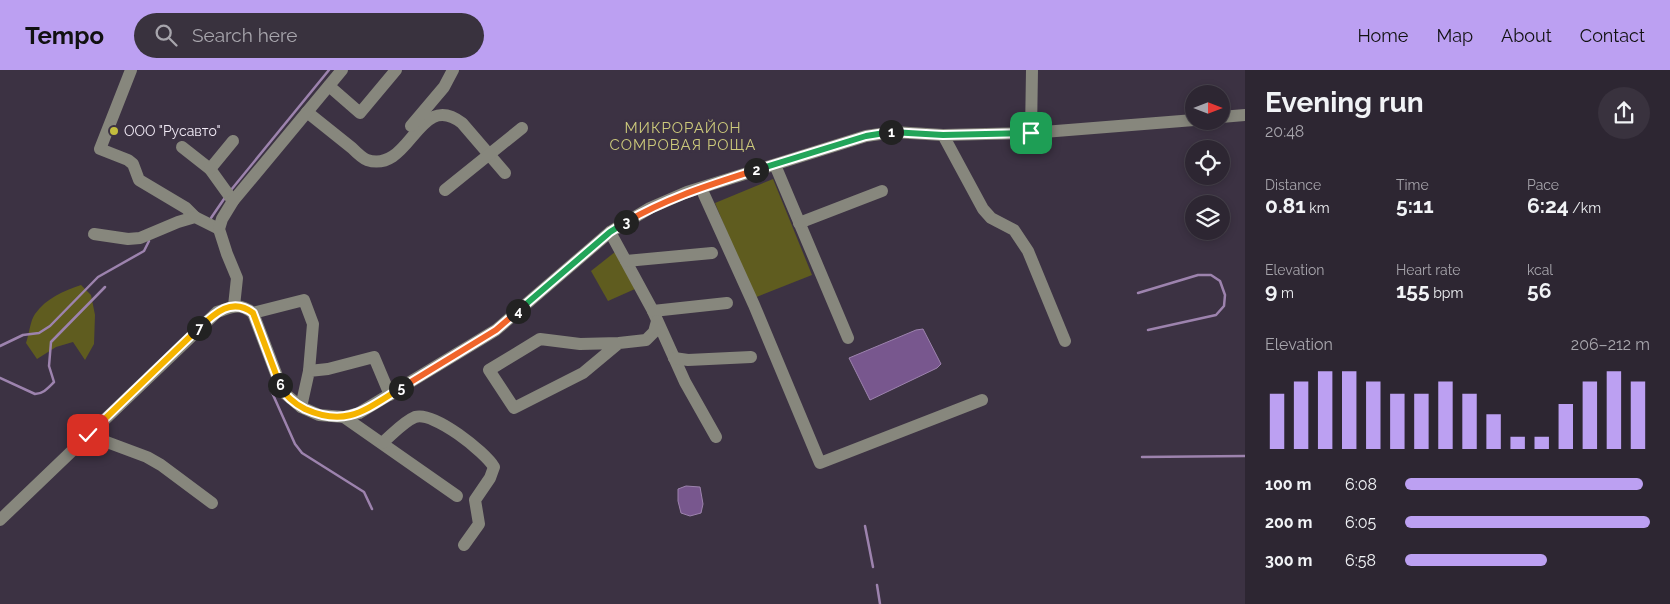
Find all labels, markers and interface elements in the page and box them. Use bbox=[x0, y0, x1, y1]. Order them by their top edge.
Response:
search box bbox=[134, 13, 484, 58]
text: Tempo bbox=[25, 21, 104, 50]
icon: search bbox=[152, 21, 180, 49]
text: Search here bbox=[192, 24, 297, 46]
text: Home bbox=[1357, 25, 1408, 46]
text: Map bbox=[1436, 25, 1473, 46]
text: About bbox=[1501, 25, 1552, 46]
text: Contact bbox=[1580, 25, 1645, 46]
north arrow bbox=[1185, 85, 1230, 130]
map controls bbox=[1185, 85, 1230, 240]
text: Evening run bbox=[1265, 86, 1424, 119]
button: share bbox=[1598, 87, 1650, 139]
pin bbox=[1010, 112, 1052, 154]
district label: МИКРОРАЙОН СОМРОВАЯ РОЩА bbox=[609, 119, 757, 154]
icon: arrive bbox=[1017, 119, 1045, 147]
pin: 1 bbox=[878, 120, 904, 144]
text: 20:48 bbox=[1265, 122, 1304, 141]
place label: ООО "Русавто" bbox=[124, 123, 221, 139]
text: 1 bbox=[888, 124, 895, 140]
marker: ООО "Русавто" bbox=[108, 125, 120, 137]
button: locate bbox=[1185, 140, 1230, 185]
pin: 2 bbox=[744, 158, 768, 182]
text: 2 bbox=[753, 162, 760, 178]
text: Distance bbox=[1265, 177, 1321, 193]
text: Time bbox=[1396, 177, 1429, 193]
text: Pace bbox=[1527, 177, 1559, 193]
text: 0.81 bbox=[1265, 193, 1306, 218]
text: 5:11 bbox=[1396, 193, 1434, 218]
text: 6:24 bbox=[1527, 193, 1569, 218]
button: layers bbox=[1185, 195, 1230, 240]
text: km bbox=[1306, 200, 1330, 216]
text: /km bbox=[1569, 200, 1601, 216]
pin: 3 bbox=[614, 210, 638, 234]
text: 3 bbox=[623, 214, 630, 230]
text: Elevation bbox=[1265, 262, 1324, 278]
text: Heart rate bbox=[1396, 262, 1460, 278]
text: kcal bbox=[1527, 262, 1553, 278]
text: 9 bbox=[1265, 278, 1277, 303]
text: 155 bbox=[1396, 278, 1430, 303]
text: 56 bbox=[1527, 278, 1551, 303]
text: m bbox=[1277, 285, 1294, 301]
text: bpm bbox=[1430, 285, 1463, 301]
pin: 4 bbox=[506, 298, 530, 324]
text: 4 bbox=[515, 303, 523, 319]
pin: 7 bbox=[186, 316, 212, 340]
text: 7 bbox=[196, 320, 203, 336]
text: Elevation bbox=[1265, 335, 1333, 354]
text: 206–212 m bbox=[1571, 335, 1650, 354]
pin: 6 bbox=[268, 372, 292, 398]
pin: 5 bbox=[388, 376, 414, 400]
text: 6 bbox=[276, 377, 285, 393]
text: 5 bbox=[398, 380, 405, 396]
pin bbox=[67, 414, 109, 456]
icon: check bbox=[74, 421, 102, 449]
text: 100 m bbox=[1265, 475, 1311, 494]
text: 6:08 bbox=[1345, 475, 1377, 494]
text: 200 m bbox=[1265, 513, 1312, 532]
text: 6:05 bbox=[1345, 513, 1376, 532]
text: 300 m bbox=[1265, 551, 1312, 570]
text: 6:58 bbox=[1345, 551, 1376, 570]

